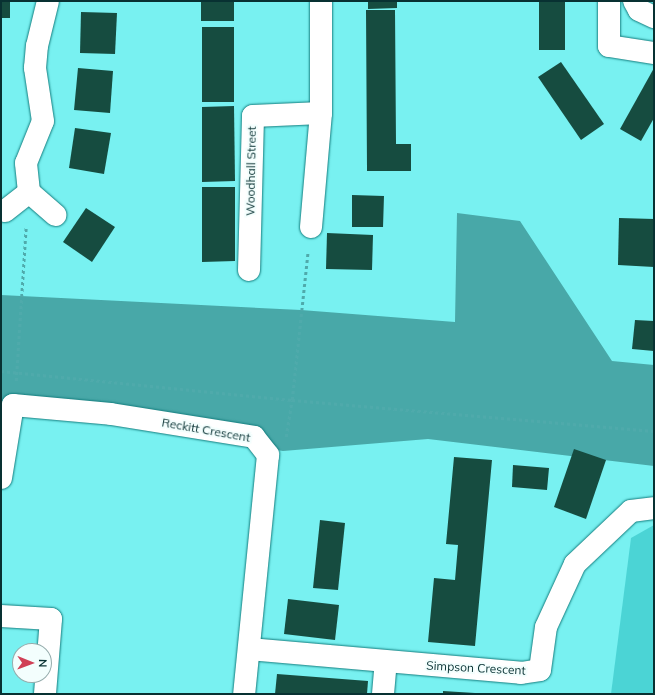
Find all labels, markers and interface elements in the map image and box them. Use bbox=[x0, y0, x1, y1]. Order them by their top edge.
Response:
street label: Woodhall Street bbox=[243, 126, 259, 216]
street label: Reckitt Crescent bbox=[161, 415, 251, 445]
north arrow bbox=[12, 643, 52, 683]
street label: Simpson Crescent bbox=[426, 658, 526, 678]
text: N bbox=[36, 659, 50, 667]

